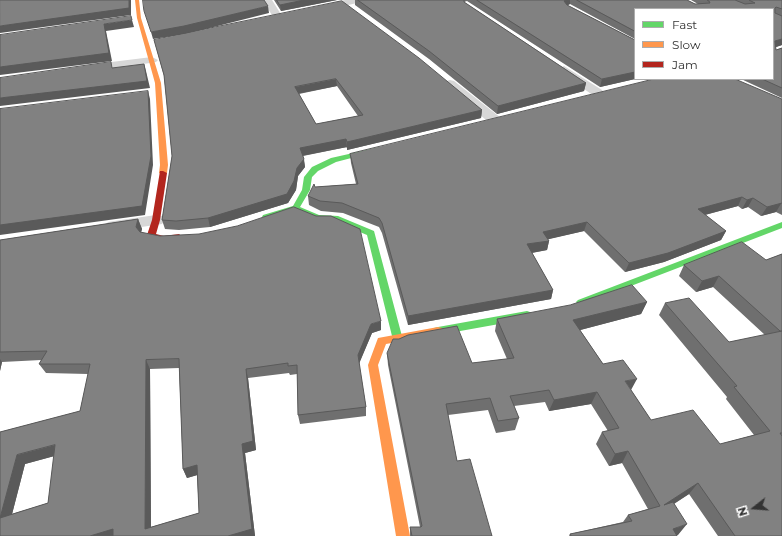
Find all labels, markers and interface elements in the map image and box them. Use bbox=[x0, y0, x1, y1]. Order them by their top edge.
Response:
legend bbox=[634, 8, 774, 80]
text: Fast bbox=[672, 17, 697, 32]
text: Slow bbox=[672, 37, 701, 52]
text: Jam bbox=[672, 57, 698, 72]
north arrow bbox=[734, 488, 774, 528]
text: N bbox=[735, 505, 751, 518]

